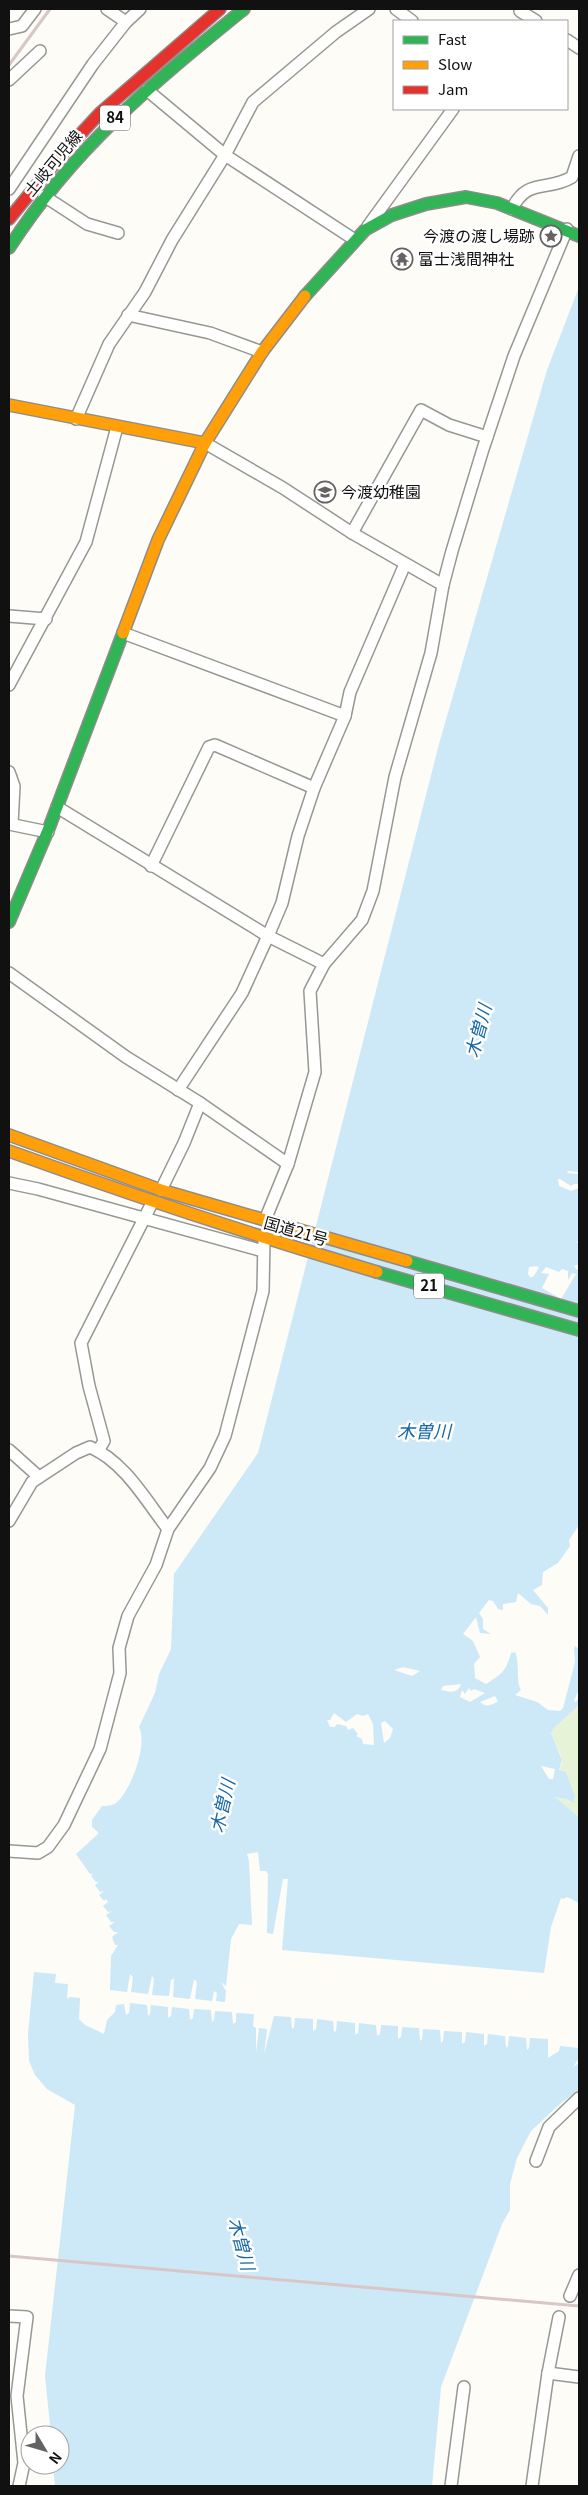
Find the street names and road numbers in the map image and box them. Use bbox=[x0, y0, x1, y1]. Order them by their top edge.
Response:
road number: 84 bbox=[100, 106, 130, 130]
street label: 土岐可児線 bbox=[17, 124, 87, 201]
street label: 国道21号 bbox=[261, 1209, 331, 1251]
road number: 21 bbox=[414, 1274, 444, 1298]

